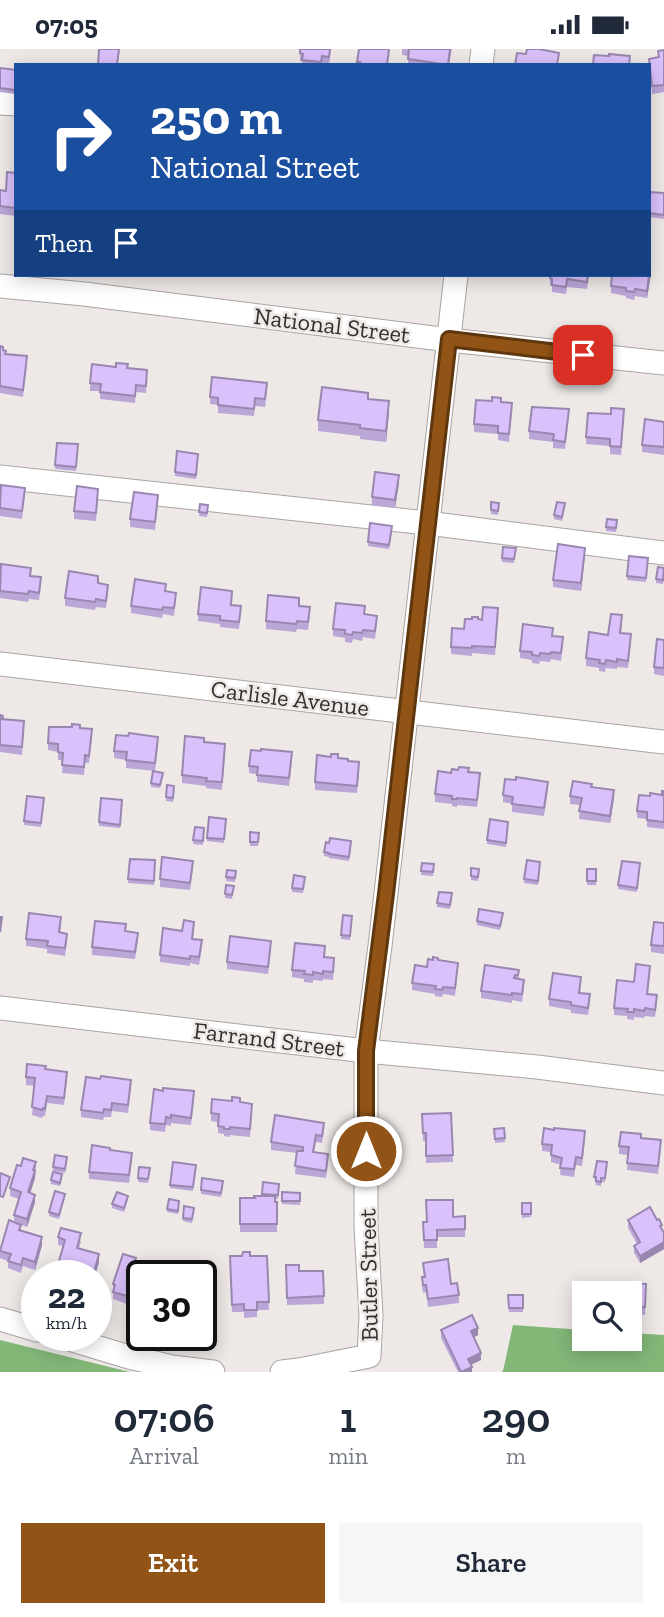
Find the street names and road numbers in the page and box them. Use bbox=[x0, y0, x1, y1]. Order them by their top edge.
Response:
street label: National Street bbox=[252, 301, 412, 349]
street label: Carlisle Avenue bbox=[209, 674, 371, 722]
street label: Farrand Street bbox=[192, 1015, 346, 1063]
street label: Butler Street bbox=[352, 1208, 384, 1342]

